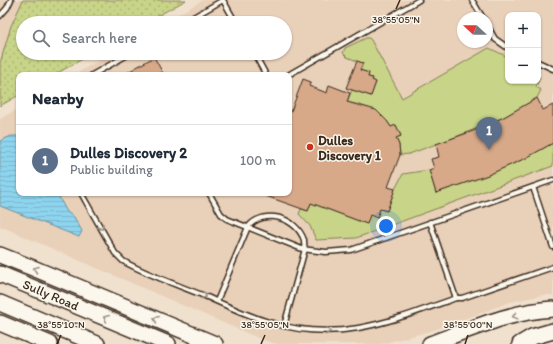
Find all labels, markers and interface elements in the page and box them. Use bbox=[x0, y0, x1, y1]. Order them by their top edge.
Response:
north arrow bbox=[457, 12, 493, 48]
map controls bbox=[505, 12, 541, 84]
button: + bbox=[505, 12, 541, 48]
text: 38°55'05"N bbox=[372, 13, 420, 26]
search box bbox=[16, 16, 292, 60]
icon: search bbox=[30, 27, 52, 49]
text: Search here bbox=[62, 29, 137, 47]
button: − bbox=[505, 48, 541, 84]
text: Nearby bbox=[32, 88, 84, 108]
pin: 1 bbox=[476, 117, 502, 150]
place label: Dulles Discovery 1 bbox=[318, 133, 381, 164]
marker: Dulles Discovery 1 bbox=[305, 142, 315, 152]
text: Dulles Discovery 2 bbox=[70, 144, 187, 162]
text: 1 bbox=[42, 153, 48, 168]
text: 100 m bbox=[240, 153, 276, 168]
text: Public building bbox=[70, 162, 153, 177]
your location bbox=[376, 216, 396, 236]
one-way arrow bbox=[96, 222, 103, 230]
one-way arrow bbox=[32, 266, 40, 274]
street label: Sully Road bbox=[21, 276, 81, 314]
one-way arrow bbox=[200, 291, 208, 299]
one-way arrow bbox=[511, 311, 518, 319]
one-way arrow bbox=[103, 315, 111, 323]
one-way arrow bbox=[152, 316, 160, 324]
text: 38°55'10"N bbox=[37, 318, 85, 331]
text: 38°55'05"N bbox=[241, 318, 289, 331]
text: 38°55'00"N bbox=[444, 318, 493, 331]
one-way arrow bbox=[325, 327, 331, 335]

